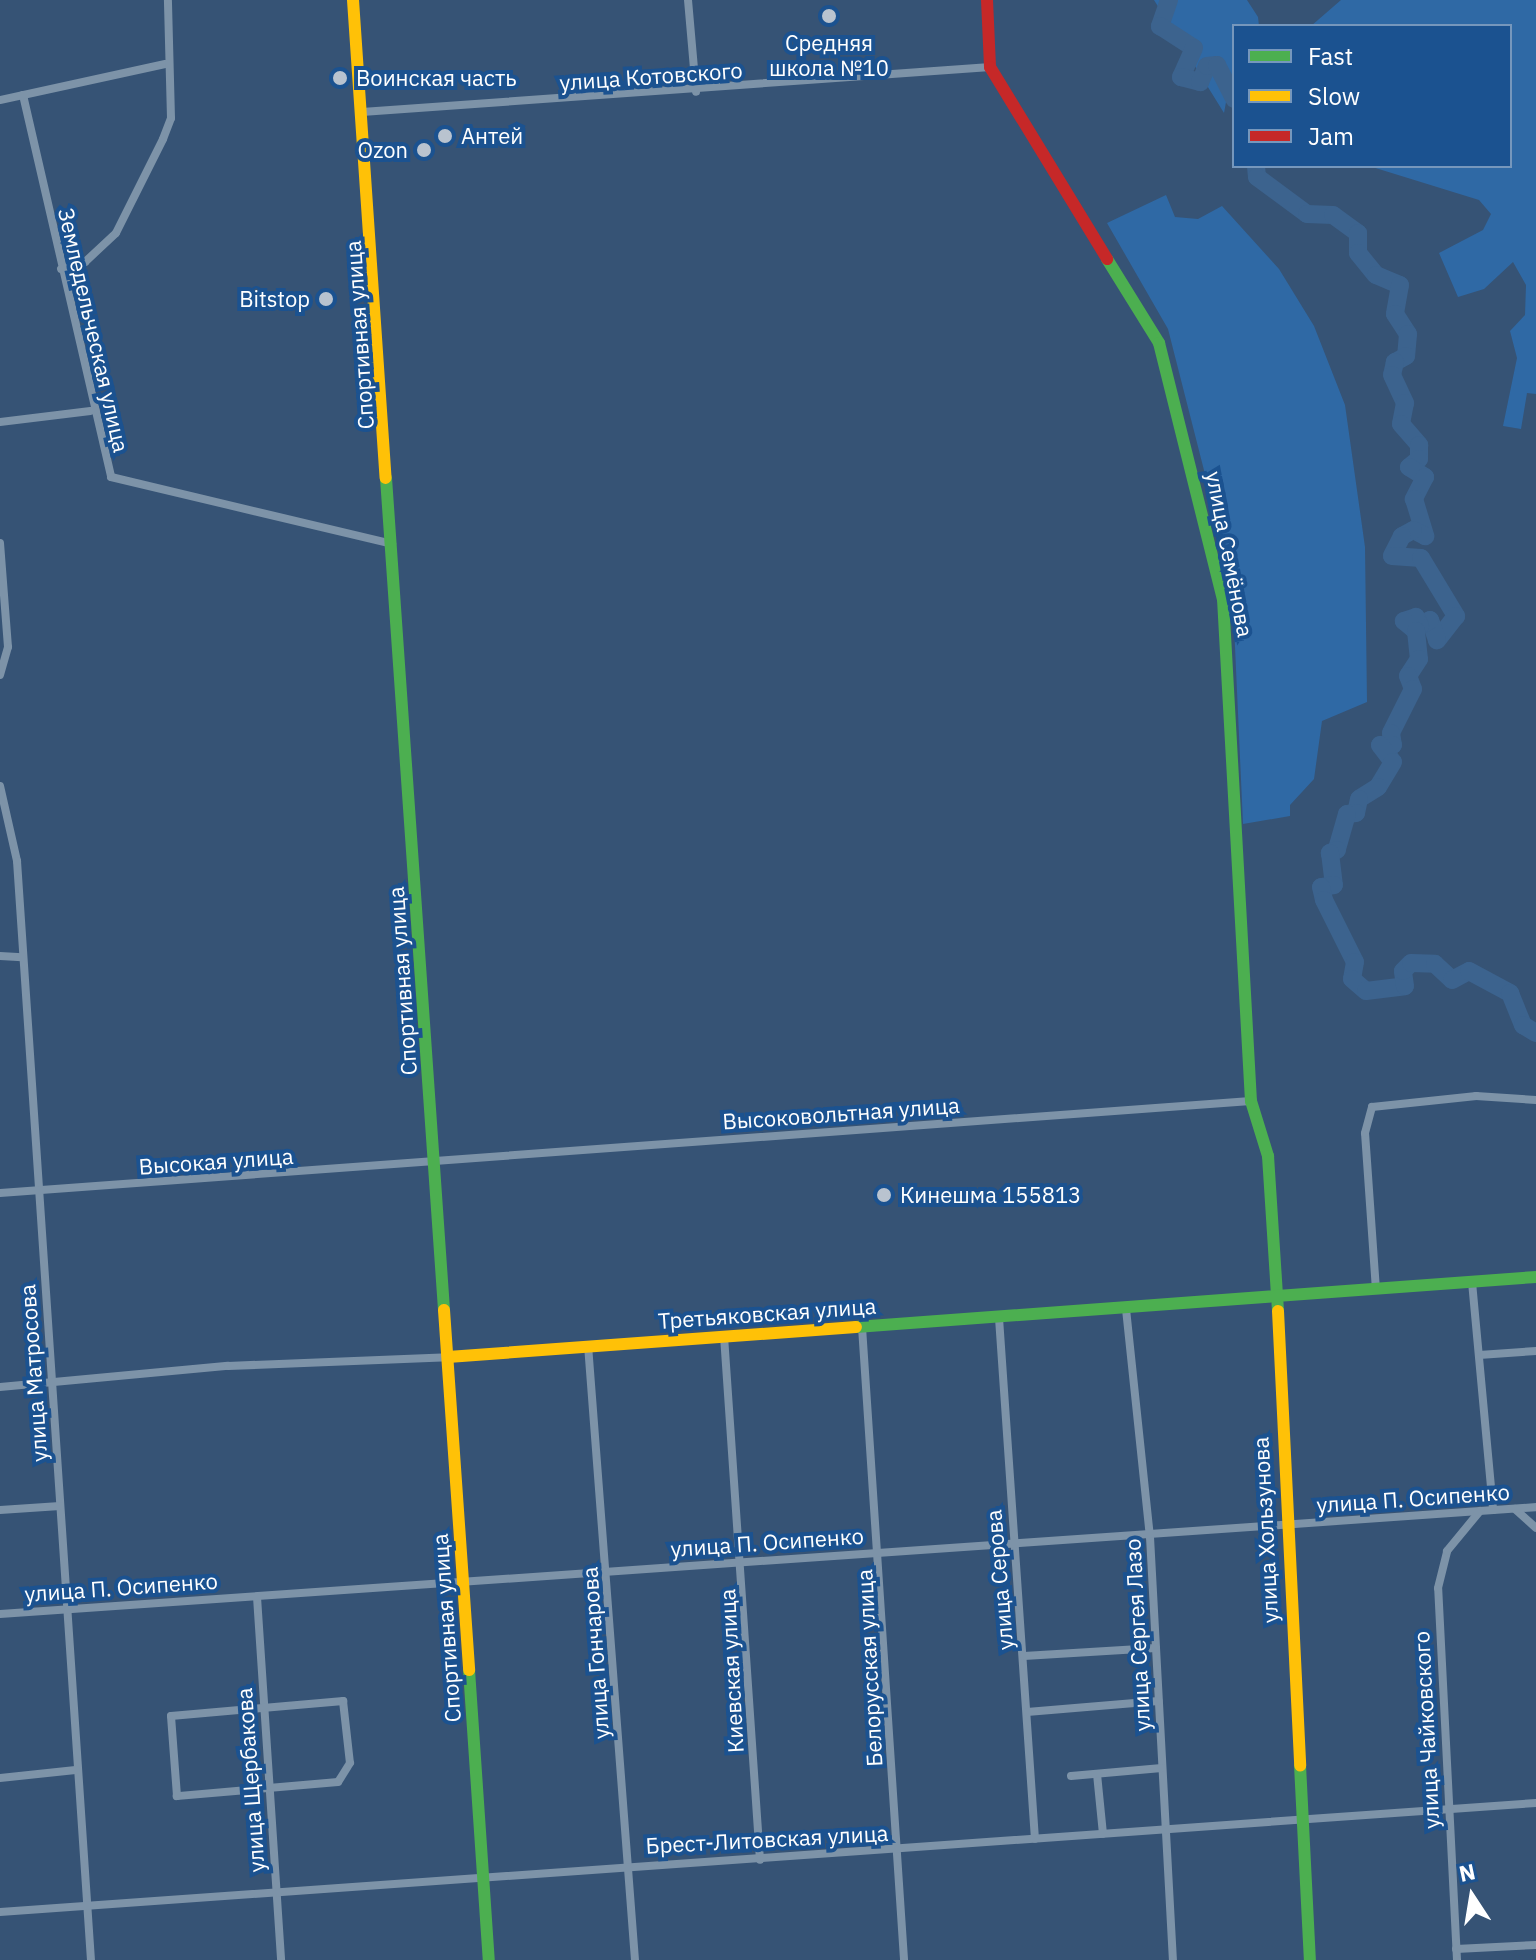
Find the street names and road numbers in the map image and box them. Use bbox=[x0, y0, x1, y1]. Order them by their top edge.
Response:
street label: улица Котовского bbox=[559, 56, 743, 96]
street label: Земледельческая улица bbox=[53, 205, 135, 455]
street label: Спортивная улица bbox=[339, 240, 379, 430]
street label: улица Семёнова bbox=[1201, 469, 1259, 639]
street label: Спортивная улица bbox=[382, 886, 422, 1076]
street label: Высоковольтная улица bbox=[722, 1092, 960, 1134]
street label: Высокая улица bbox=[138, 1142, 294, 1180]
street label: улица Матросова bbox=[14, 1283, 52, 1463]
street label: Третьяковская улица bbox=[657, 1292, 877, 1334]
street label: улица Хользунова bbox=[1247, 1436, 1283, 1624]
street label: улица П. Осипенко bbox=[1315, 1478, 1511, 1518]
street label: улица Серова bbox=[980, 1509, 1018, 1651]
street label: улица П. Осипенко bbox=[669, 1522, 865, 1562]
street label: Спортивная улица bbox=[426, 1533, 466, 1723]
street label: улица Сергея Лазо bbox=[1119, 1538, 1155, 1732]
street label: улица Гончарова bbox=[576, 1566, 614, 1740]
street label: улица П. Осипенко bbox=[23, 1567, 219, 1607]
street label: Белорусская улица bbox=[851, 1569, 887, 1767]
street label: Киевская улица bbox=[714, 1588, 748, 1754]
street label: улица Чайковского bbox=[1408, 1630, 1444, 1830]
street label: улица Щербакова bbox=[230, 1687, 270, 1873]
street label: Брест-Литовская улица bbox=[645, 1819, 889, 1859]

